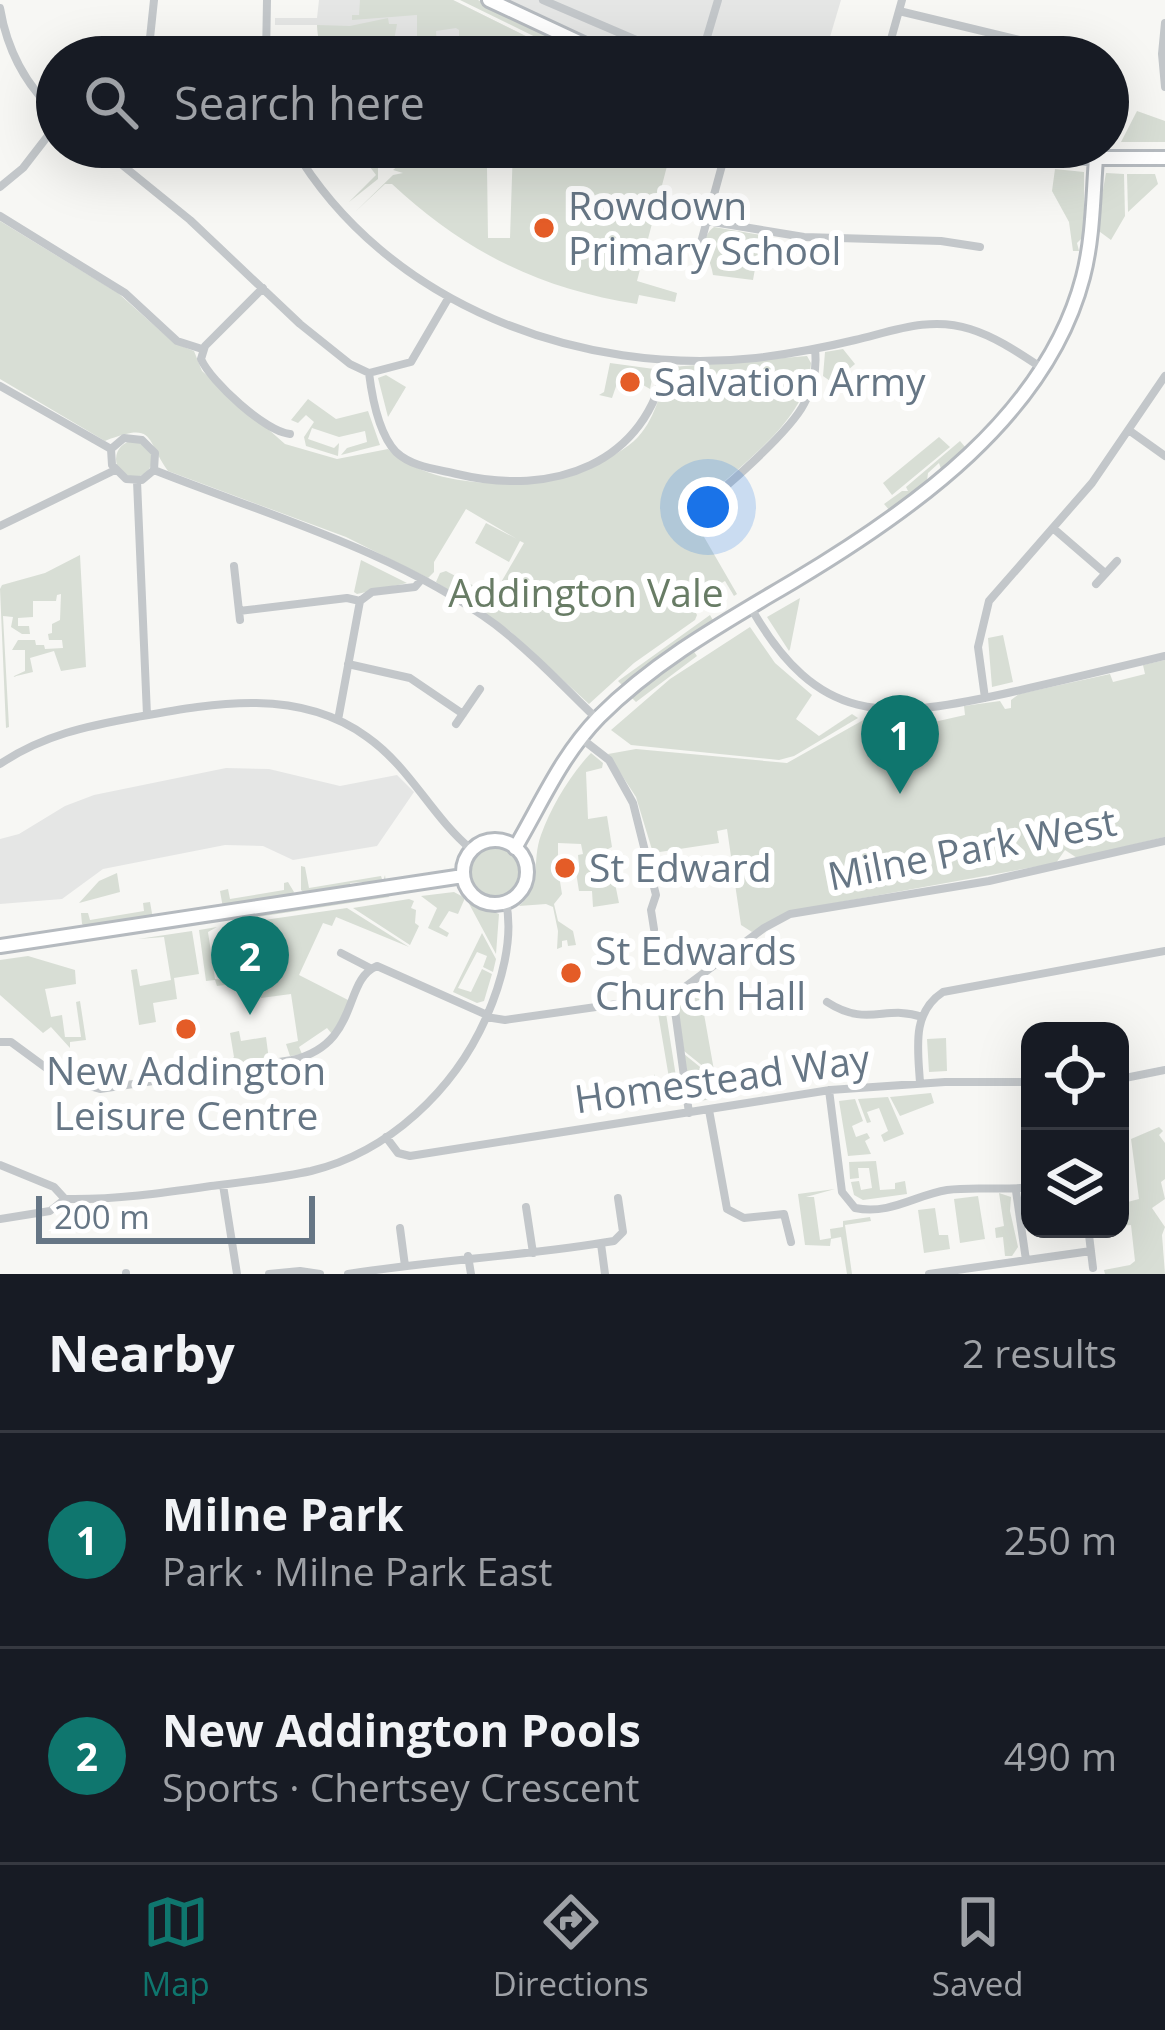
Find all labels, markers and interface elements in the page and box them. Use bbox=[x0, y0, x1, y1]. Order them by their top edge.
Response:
search box bbox=[36, 36, 1129, 168]
icon: search bbox=[78, 69, 144, 135]
text: Search here bbox=[174, 72, 425, 133]
place label: Rowdown Primary School bbox=[568, 178, 841, 276]
marker: Rowdown Primary School bbox=[531, 215, 557, 241]
place label: Salvation Army bbox=[654, 354, 926, 407]
marker: Salvation Army bbox=[617, 369, 643, 395]
your location bbox=[678, 477, 738, 537]
park label: Addington Vale bbox=[448, 565, 724, 618]
pin: 1 bbox=[861, 695, 939, 794]
street label: Milne Park West bbox=[823, 794, 1120, 901]
place label: St Edward bbox=[589, 840, 772, 893]
marker: St Edward bbox=[552, 855, 578, 881]
pin: 2 bbox=[211, 916, 289, 1015]
place label: St Edwards Church Hall bbox=[595, 923, 806, 1021]
marker: St Edwards Church Hall bbox=[558, 960, 584, 986]
marker: New Addington Leisure Centre bbox=[173, 1016, 199, 1042]
map controls bbox=[1021, 1022, 1129, 1238]
button: locate bbox=[1021, 1022, 1129, 1130]
street label: Homestead Way bbox=[571, 1031, 873, 1124]
place label: New Addington Leisure Centre bbox=[46, 1043, 326, 1141]
button: layers bbox=[1021, 1130, 1129, 1238]
scale bar bbox=[36, 1190, 315, 1243]
text: 200 m bbox=[54, 1194, 150, 1239]
text: Nearby bbox=[48, 1317, 235, 1387]
text: 2 results bbox=[962, 1326, 1117, 1379]
text: Milne Park bbox=[162, 1483, 404, 1544]
text: 1 bbox=[76, 1513, 98, 1566]
text: 250 m bbox=[1004, 1513, 1117, 1566]
text: Park · Milne Park East bbox=[162, 1544, 552, 1597]
text: New Addington Pools bbox=[162, 1699, 641, 1760]
text: 2 bbox=[76, 1729, 98, 1782]
text: 490 m bbox=[1004, 1729, 1117, 1782]
text: Sports · Chertsey Crescent bbox=[162, 1760, 639, 1813]
tab: Map bbox=[142, 1889, 210, 2006]
tab: Directions bbox=[493, 1889, 649, 2006]
tab: Saved bbox=[932, 1889, 1023, 2006]

